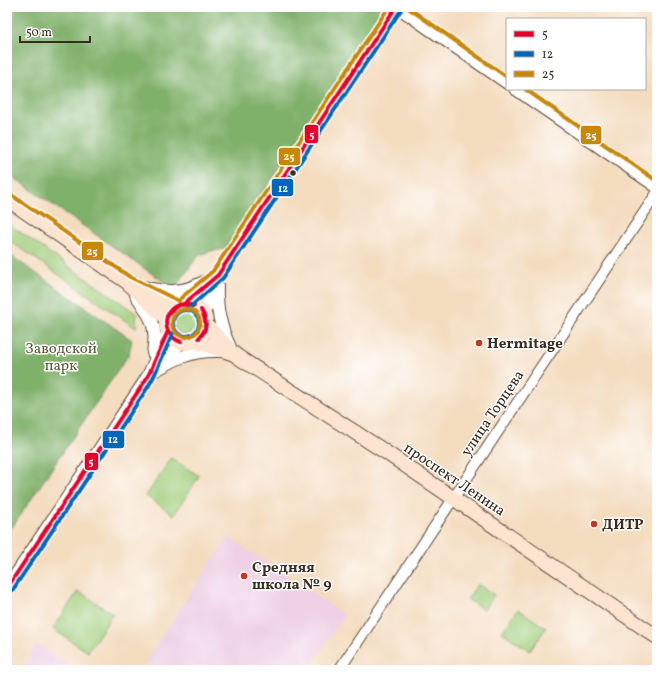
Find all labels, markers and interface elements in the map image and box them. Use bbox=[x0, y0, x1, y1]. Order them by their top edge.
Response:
scale bar bbox=[20, 18, 90, 44]
legend bbox=[506, 18, 646, 90]
text: 50 m bbox=[26, 25, 52, 41]
text: 5 bbox=[542, 27, 548, 43]
text: 12 bbox=[542, 47, 553, 63]
text: 25 bbox=[542, 67, 554, 83]
line badge: 5 bbox=[304, 124, 319, 144]
line badge: 25 bbox=[580, 125, 602, 145]
text: 5 bbox=[309, 128, 315, 143]
text: 25 bbox=[585, 129, 597, 144]
line badge: 25 bbox=[278, 147, 301, 166]
text: 25 bbox=[283, 150, 295, 165]
unlabelled marker bbox=[288, 168, 298, 178]
line badge: 12 bbox=[271, 178, 294, 197]
text: 12 bbox=[278, 182, 288, 197]
line badge: 25 bbox=[81, 241, 104, 261]
text: 25 bbox=[86, 245, 98, 260]
place label: Hermitage bbox=[487, 334, 563, 355]
marker: Hermitage bbox=[474, 338, 484, 348]
park label: Заводской парк bbox=[25, 339, 97, 377]
street label: улица Торцева bbox=[457, 366, 530, 461]
line badge: 12 bbox=[102, 430, 125, 449]
text: 12 bbox=[108, 433, 118, 448]
street label: проспект Ленина bbox=[399, 438, 509, 522]
line badge: 5 bbox=[84, 452, 99, 471]
text: 5 bbox=[88, 455, 94, 470]
place label: ДИТР bbox=[602, 515, 644, 536]
marker: ДИТР bbox=[589, 519, 599, 529]
place label: Средняя школа № 9 bbox=[252, 558, 331, 596]
marker: Средняя школа № 9 bbox=[239, 571, 249, 581]

